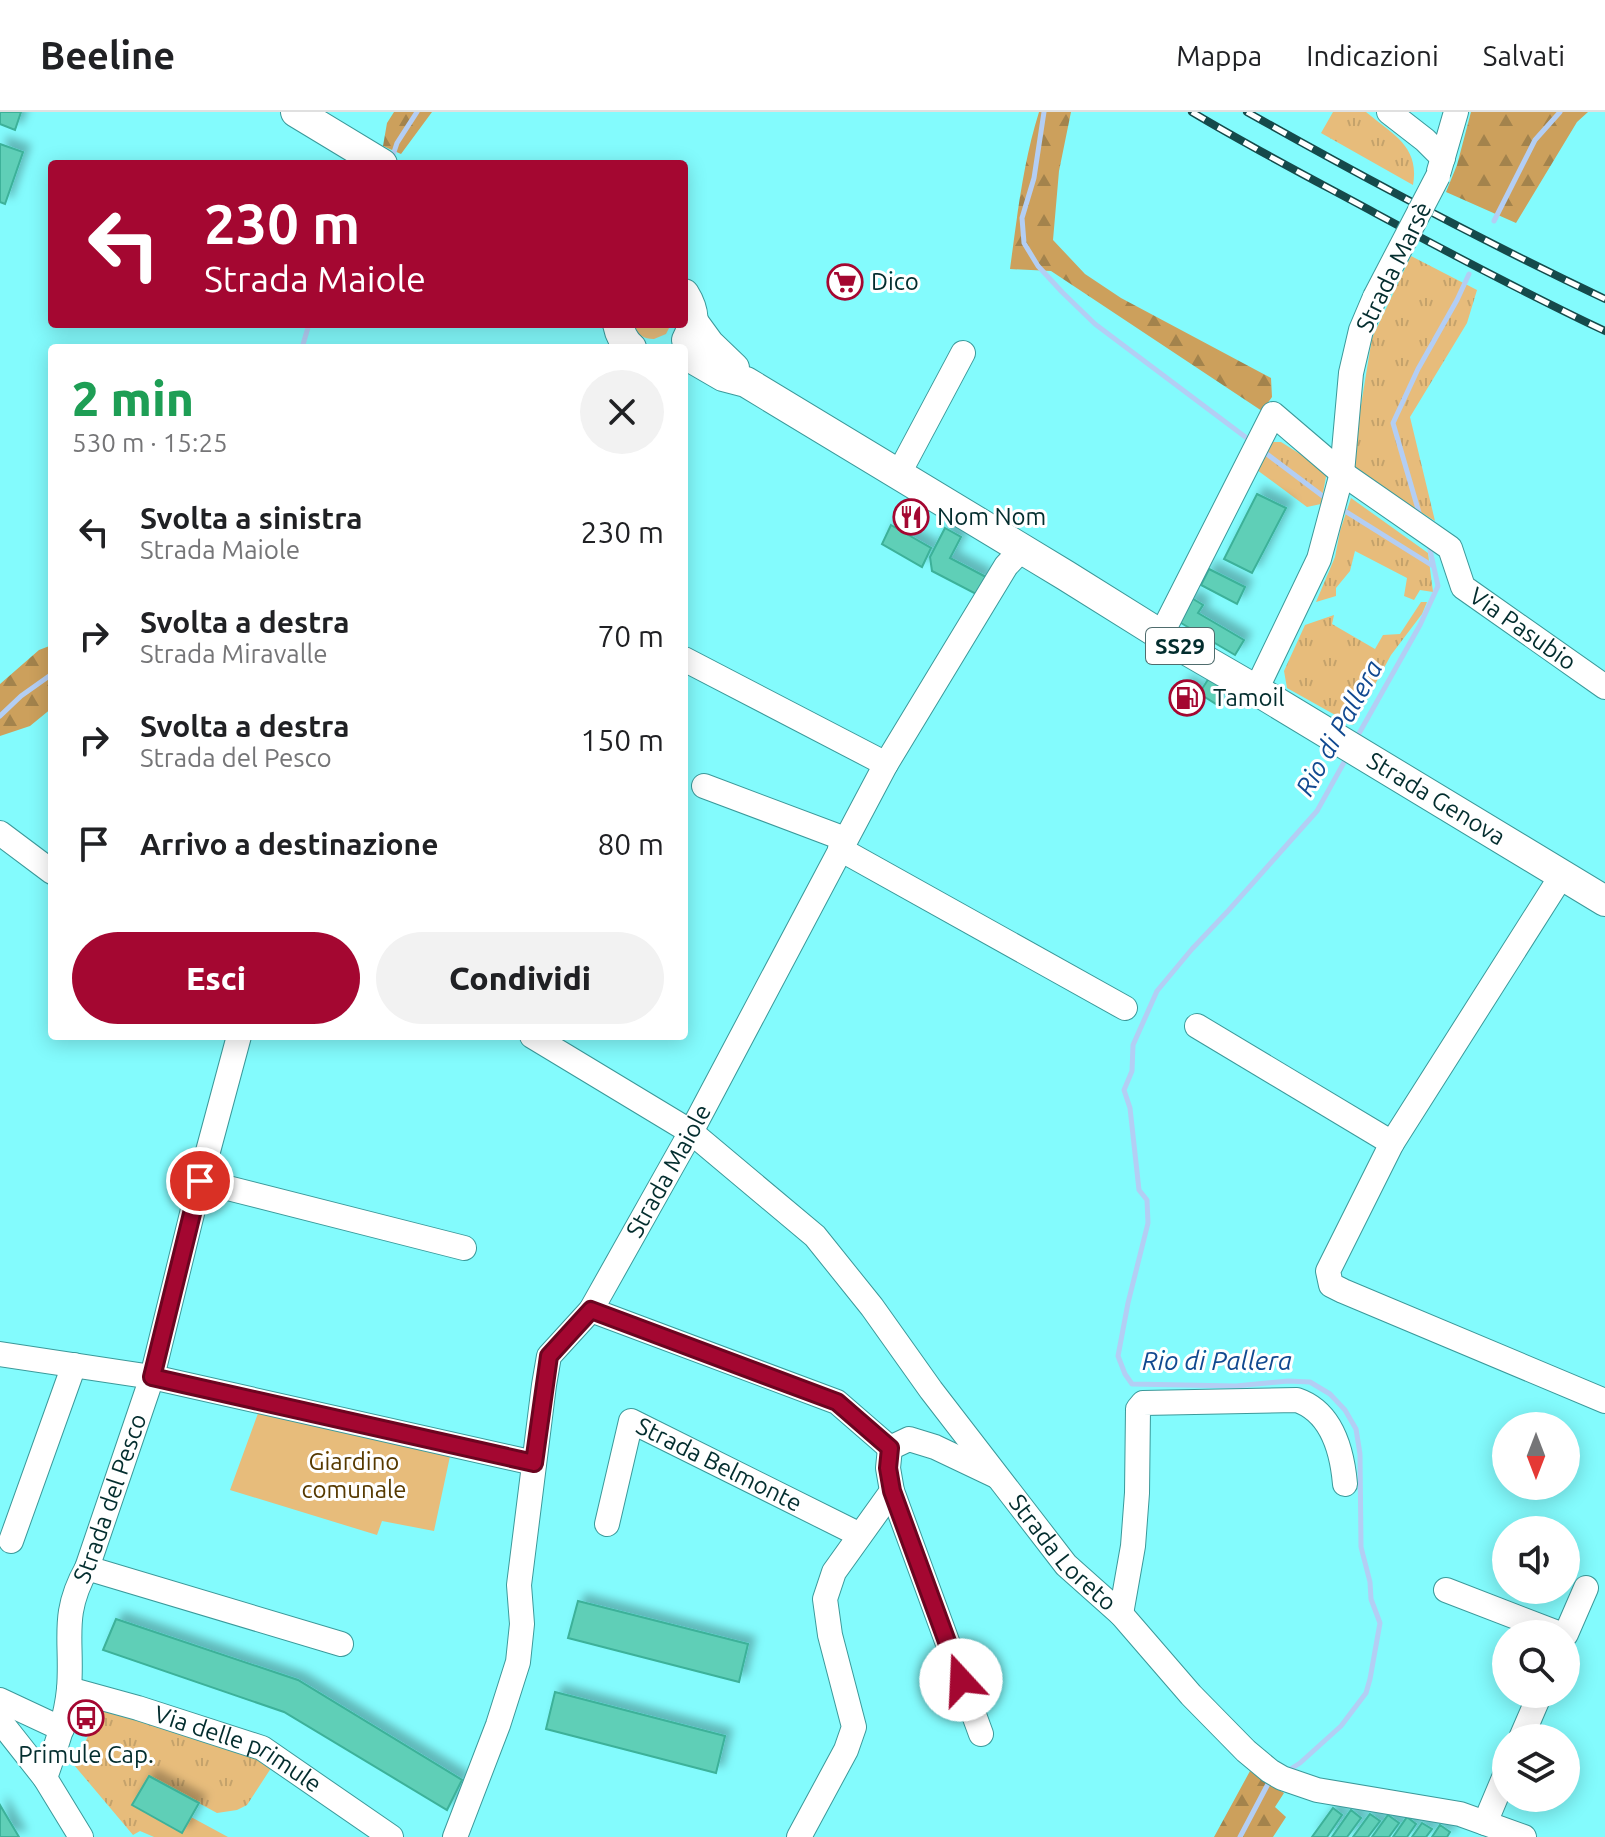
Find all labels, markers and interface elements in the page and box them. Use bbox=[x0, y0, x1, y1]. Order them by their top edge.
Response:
text: Beeline bbox=[40, 34, 175, 76]
text: Mappa bbox=[1176, 40, 1262, 71]
text: Indicazioni bbox=[1306, 40, 1439, 71]
text: Salvati bbox=[1483, 40, 1565, 71]
icon: left bbox=[72, 192, 176, 296]
text: 230 m bbox=[204, 192, 360, 255]
street label: Strada Marsè bbox=[1350, 197, 1437, 336]
text: Strada Maiole bbox=[204, 258, 426, 299]
supermarket icon: Dico bbox=[826, 263, 864, 301]
place label: Dico bbox=[871, 268, 919, 295]
button: close bbox=[580, 370, 664, 454]
text: 2 min bbox=[72, 371, 194, 425]
text: 530 m · 15:25 bbox=[72, 428, 228, 457]
restaurant icon: Nom Nom bbox=[892, 498, 930, 536]
text: Svolta a sinistra bbox=[140, 501, 363, 535]
place label: Nom Nom bbox=[937, 503, 1046, 530]
icon: left bbox=[72, 510, 116, 554]
text: 230 m bbox=[580, 515, 664, 549]
text: Strada Maiole bbox=[140, 535, 300, 564]
street label: Via Pasubio bbox=[1464, 582, 1581, 675]
text: Svolta a destra bbox=[140, 605, 349, 639]
icon: right bbox=[72, 614, 116, 658]
text: 70 m bbox=[597, 619, 664, 653]
road number: SS29 bbox=[1146, 628, 1214, 664]
text: Strada Miravalle bbox=[140, 639, 328, 668]
water label: Rio di Pallera bbox=[1290, 655, 1388, 800]
fuel station icon: Tamoil bbox=[1168, 679, 1206, 717]
place label: Tamoil bbox=[1213, 684, 1285, 711]
text: Svolta a destra bbox=[140, 709, 349, 743]
icon: right bbox=[72, 718, 116, 762]
text: 150 m bbox=[580, 723, 664, 757]
text: Strada del Pesco bbox=[140, 743, 332, 772]
street label: Strada Genova bbox=[1362, 746, 1510, 850]
icon: arrive bbox=[72, 822, 116, 866]
text: Arrivo a destinazione bbox=[140, 827, 438, 861]
text: 80 m bbox=[597, 827, 664, 861]
button: Esci bbox=[72, 932, 360, 1024]
button: Condividi bbox=[376, 932, 664, 1024]
street label: Strada Maiole bbox=[621, 1100, 716, 1242]
pin bbox=[166, 1147, 234, 1215]
icon: arrive bbox=[178, 1159, 222, 1203]
water label: Rio di Pallera bbox=[1142, 1346, 1292, 1375]
street label: Strada del Pesco bbox=[67, 1410, 151, 1587]
street label: Strada Belmonte bbox=[632, 1412, 806, 1517]
north arrow bbox=[1492, 1412, 1580, 1500]
map controls bbox=[1492, 1412, 1580, 1812]
park label: Giardino comunale bbox=[301, 1448, 407, 1503]
street label: Strada Loreto bbox=[1004, 1489, 1122, 1616]
button: sound bbox=[1492, 1516, 1580, 1604]
button: search bbox=[1492, 1620, 1580, 1708]
position arrow bbox=[919, 1638, 1003, 1722]
bus stop icon: Primule Cap. bbox=[67, 1699, 105, 1737]
street label: Via delle primule bbox=[151, 1700, 327, 1798]
button: layers bbox=[1492, 1724, 1580, 1812]
place label: Primule Cap. bbox=[18, 1741, 154, 1768]

